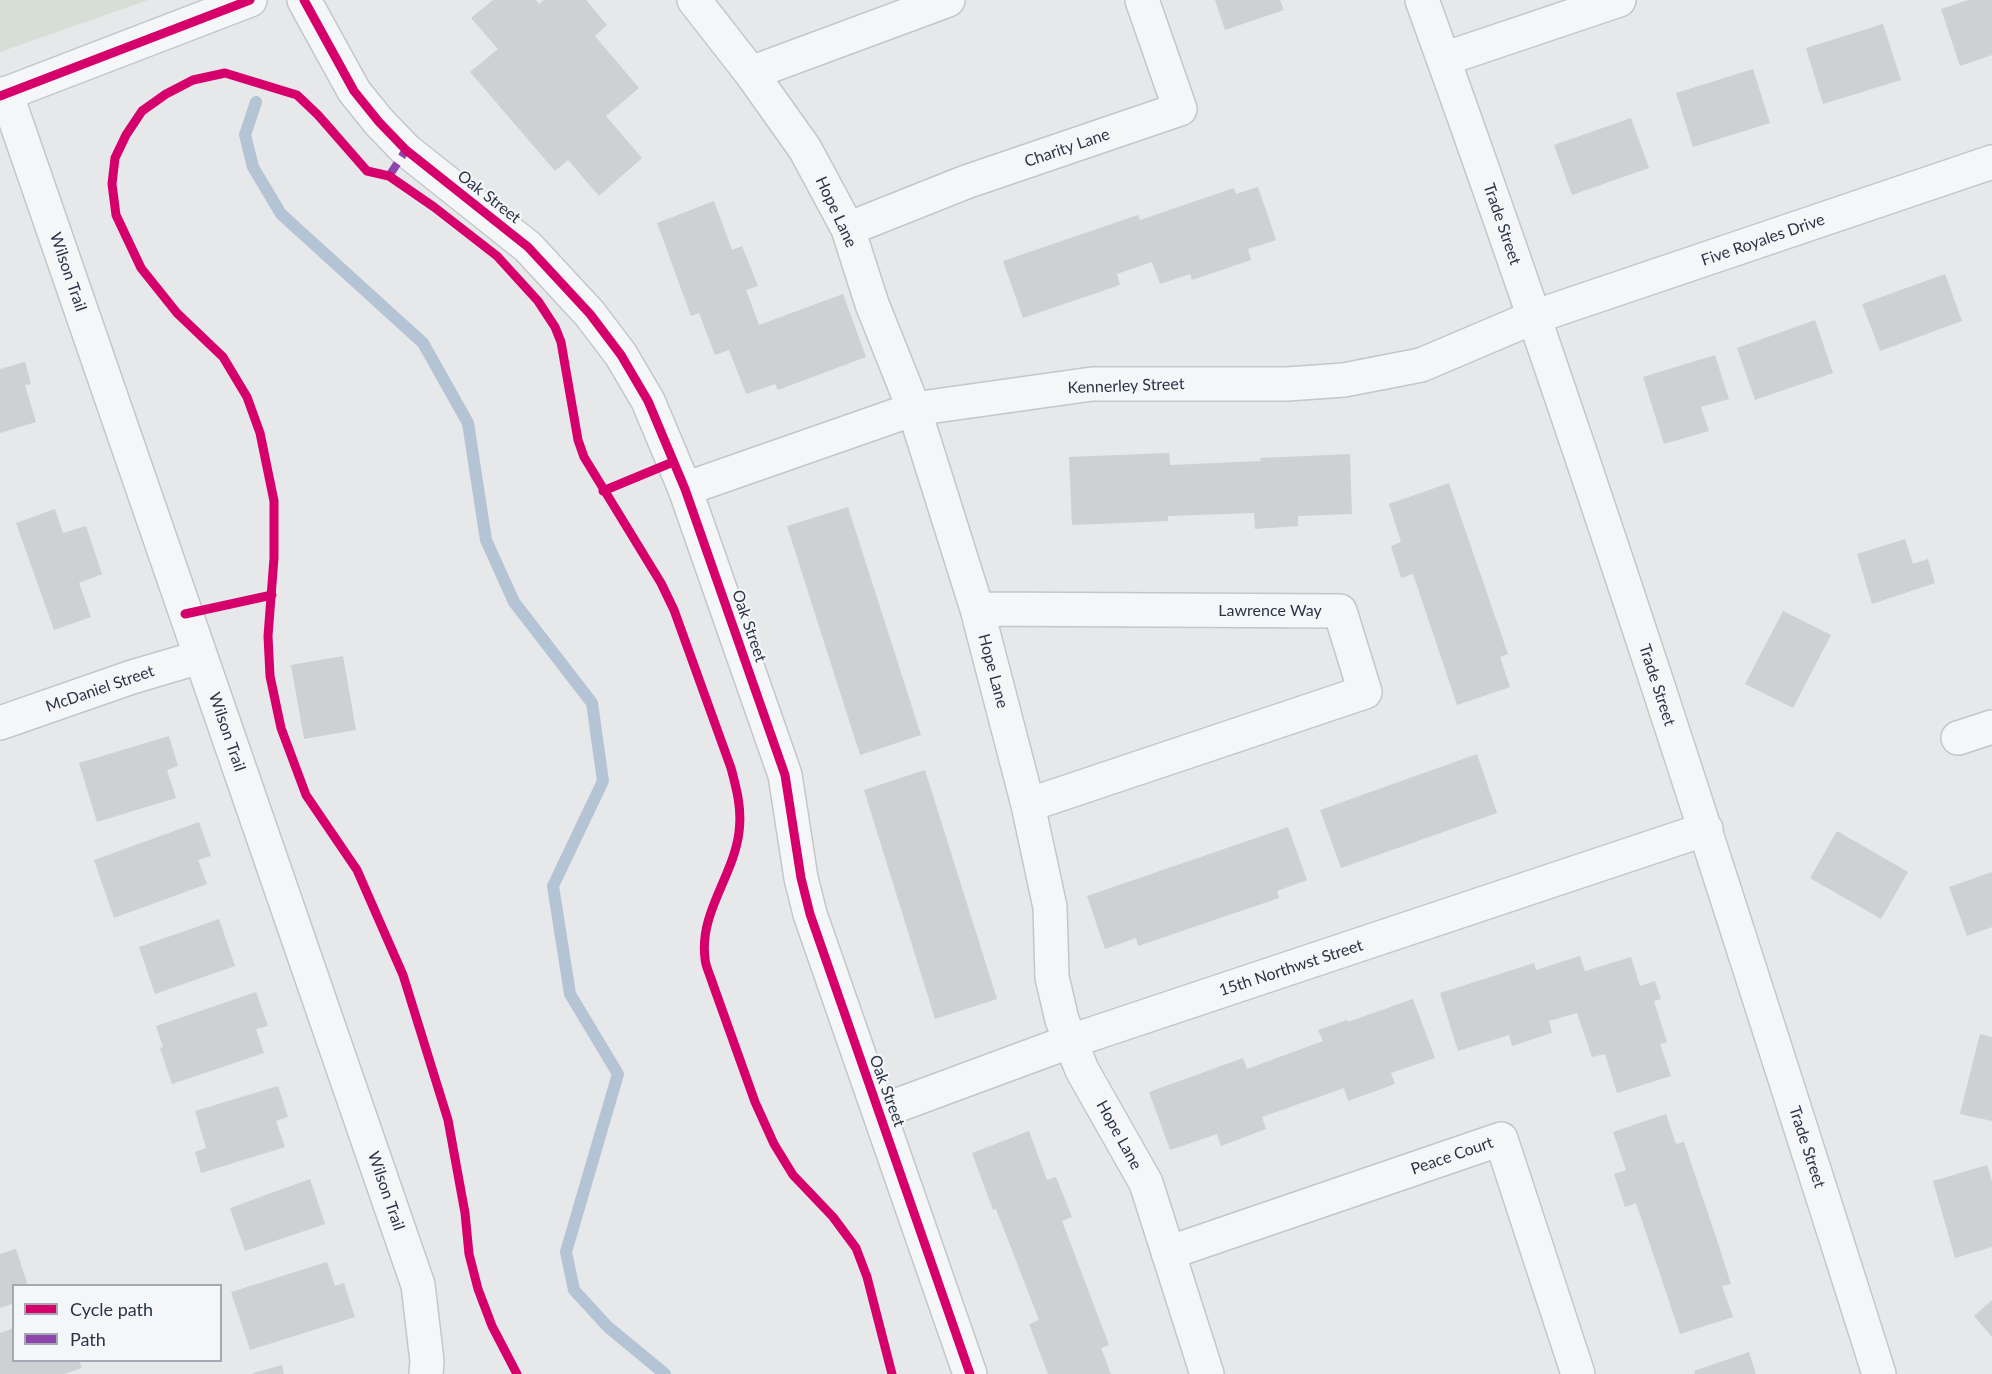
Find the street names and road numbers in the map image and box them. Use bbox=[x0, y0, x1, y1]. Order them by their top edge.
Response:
street label: Charity Lane bbox=[1022, 124, 1112, 172]
street label: Oak Street bbox=[454, 166, 524, 228]
street label: Hope Lane bbox=[811, 173, 861, 251]
street label: Trade Street bbox=[1479, 181, 1525, 267]
street label: Five Royales Drive bbox=[1699, 210, 1827, 270]
street label: Wilson Trail bbox=[46, 230, 90, 314]
street label: Kennerley Street bbox=[1067, 374, 1185, 398]
street label: Oak Street bbox=[728, 587, 770, 665]
street label: Lawrence Way bbox=[1218, 601, 1322, 621]
street label: Hope Lane bbox=[974, 632, 1012, 710]
street label: Trade Street bbox=[1635, 642, 1679, 728]
street label: McDaniel Street bbox=[43, 661, 157, 717]
street label: Wilson Trail bbox=[205, 690, 249, 774]
street label: 15th Northwst Street bbox=[1217, 936, 1365, 1000]
street label: Oak Street bbox=[865, 1053, 909, 1129]
street label: Hope Lane bbox=[1092, 1097, 1146, 1173]
street label: Trade Street bbox=[1785, 1104, 1829, 1190]
street label: Peace Court bbox=[1408, 1133, 1496, 1179]
street label: Wilson Trail bbox=[364, 1149, 408, 1233]

